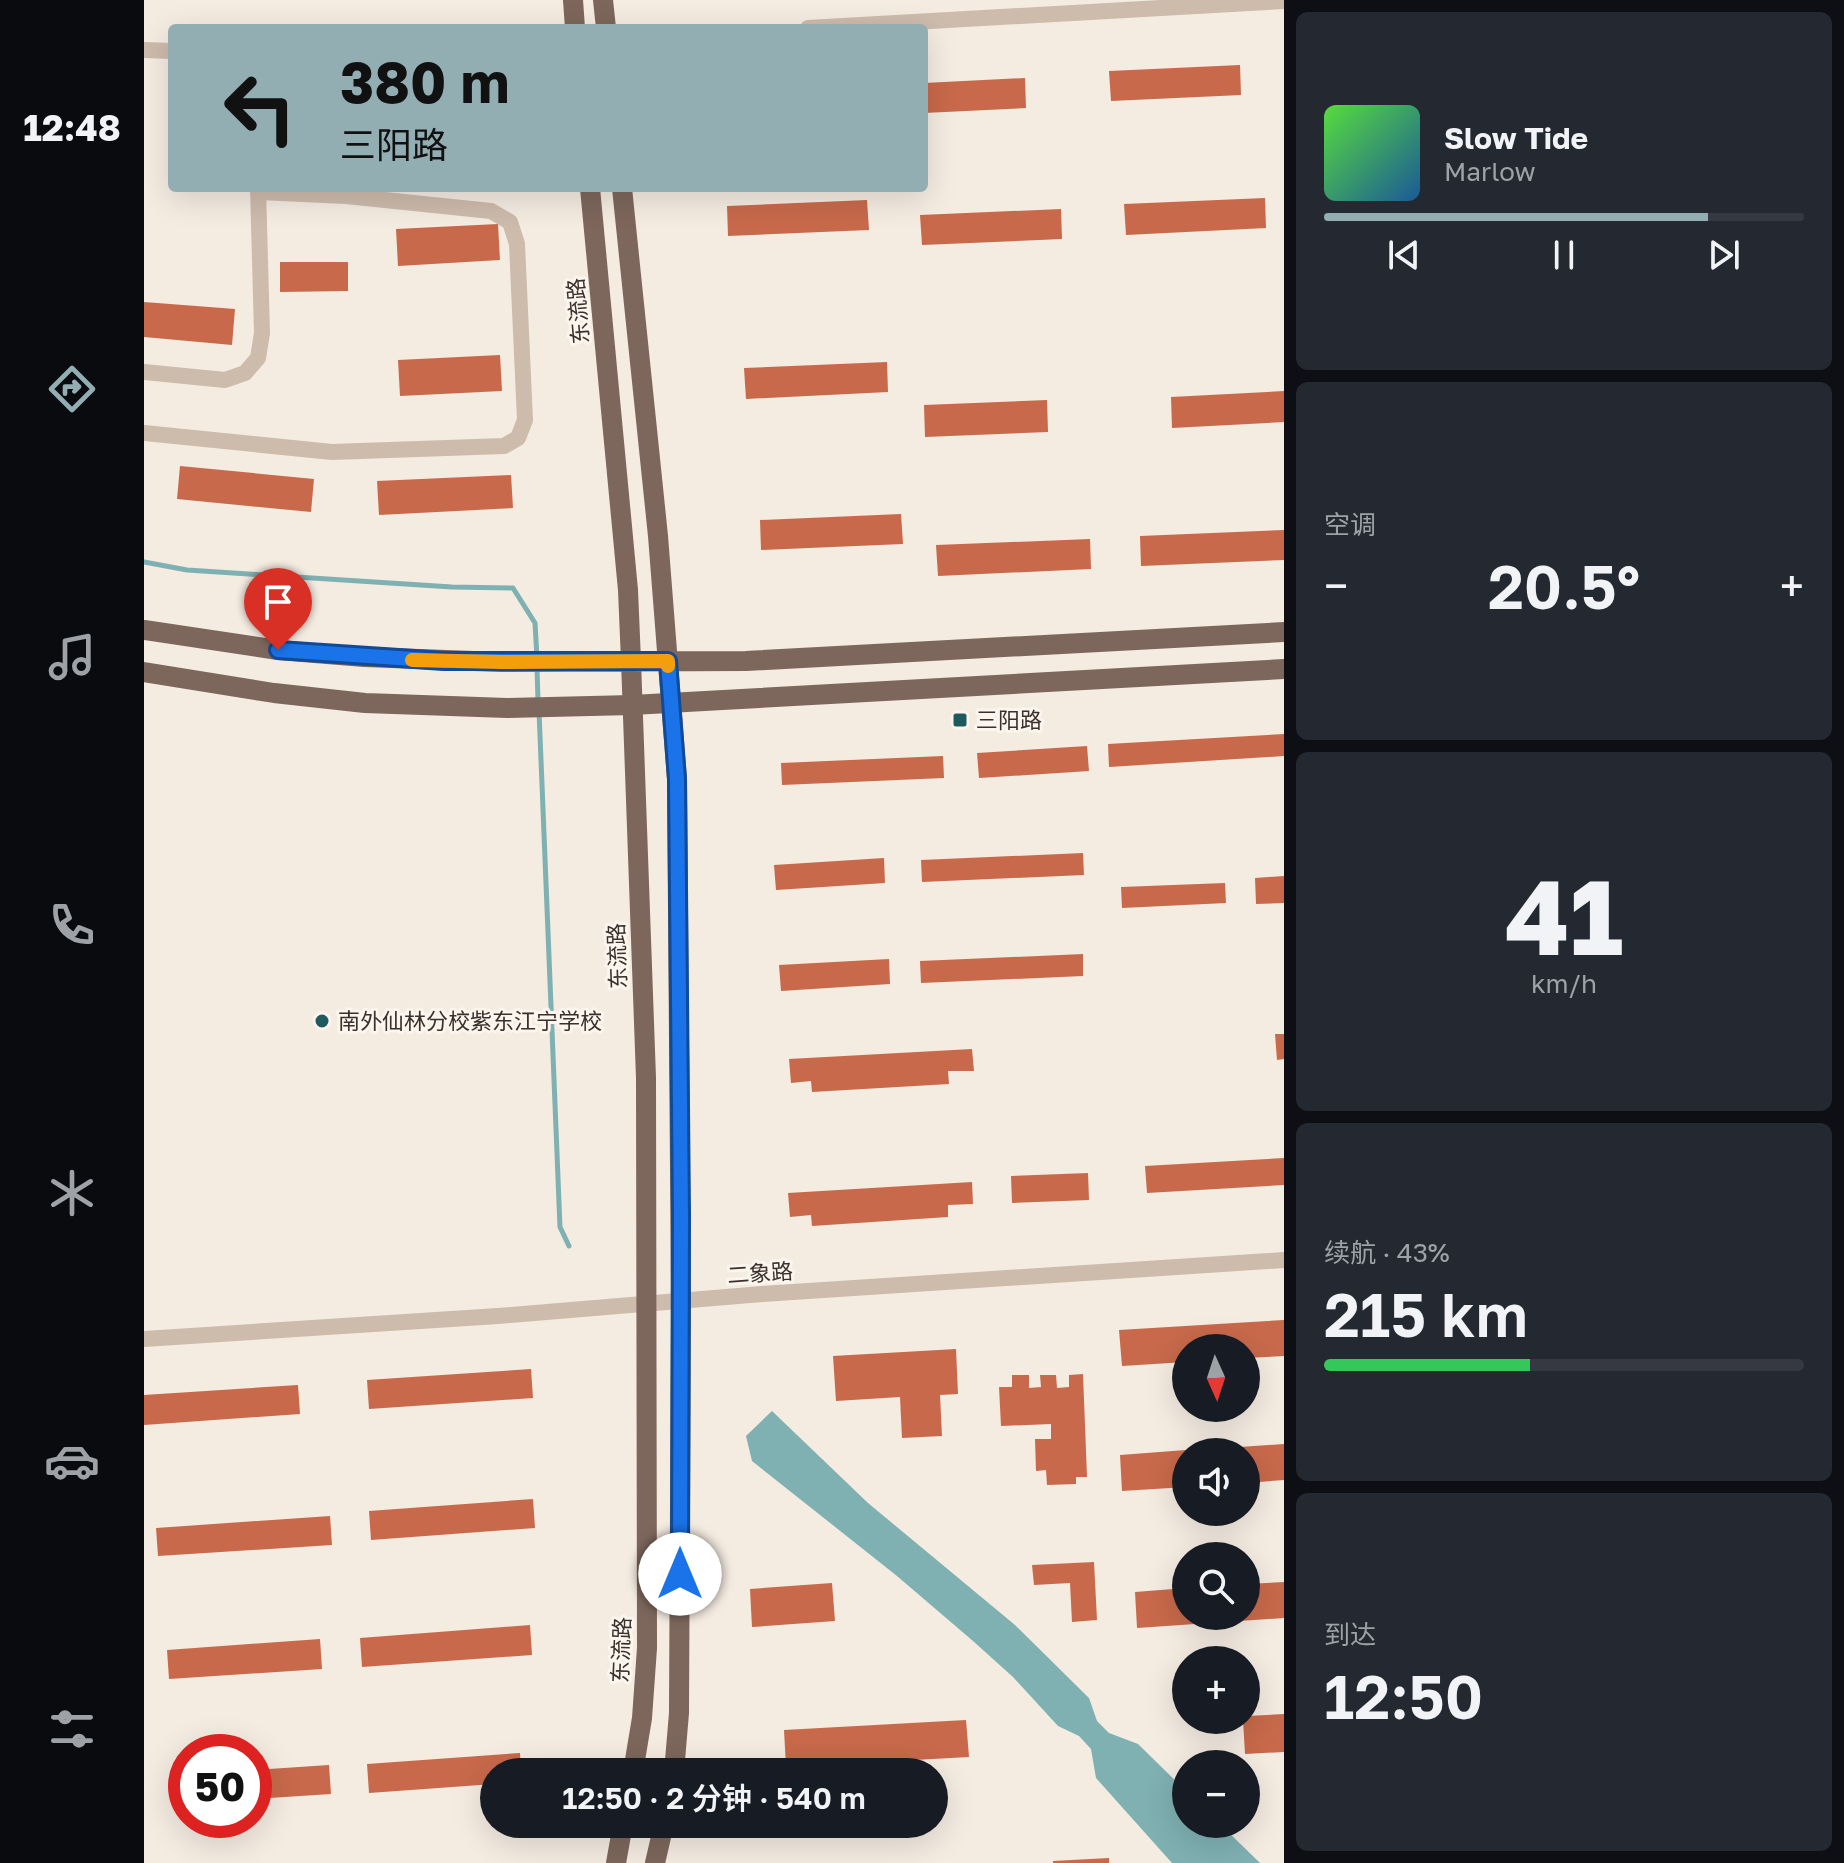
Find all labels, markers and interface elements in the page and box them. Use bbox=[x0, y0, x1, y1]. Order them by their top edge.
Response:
text: 380 m bbox=[340, 48, 509, 115]
icon: left bbox=[208, 56, 312, 160]
text: 12:48 bbox=[23, 106, 121, 149]
text: Slow Tide bbox=[1444, 120, 1588, 156]
text: 三阳路 bbox=[340, 123, 448, 166]
text: Marlow bbox=[1444, 156, 1536, 187]
icon: previous bbox=[1382, 233, 1426, 277]
icon: pause bbox=[1542, 233, 1586, 277]
icon: next bbox=[1702, 233, 1746, 277]
street label: 东流路 bbox=[561, 277, 594, 345]
icon: directions bbox=[44, 361, 100, 417]
text: 空调 bbox=[1324, 509, 1376, 540]
text: 20.5° bbox=[1488, 550, 1640, 622]
text: − bbox=[1324, 559, 1348, 612]
text: + bbox=[1780, 559, 1804, 612]
pin bbox=[244, 568, 312, 650]
icon: arrive bbox=[256, 580, 300, 624]
icon: music bbox=[44, 629, 100, 685]
place label: 三阳路 bbox=[976, 706, 1042, 733]
marker: 三阳路 bbox=[951, 711, 969, 729]
text: 41 bbox=[1505, 853, 1623, 978]
icon: phone bbox=[44, 897, 100, 953]
street label: 东流路 bbox=[602, 923, 631, 989]
text: km/h bbox=[1531, 968, 1597, 999]
place label: 南外仙林分校紫东江宁学校 bbox=[338, 1007, 602, 1034]
marker: 南外仙林分校紫东江宁学校 bbox=[313, 1012, 331, 1030]
icon: climate bbox=[44, 1165, 100, 1221]
text: 续航 · 43% bbox=[1324, 1237, 1450, 1268]
street label: 二象路 bbox=[726, 1257, 794, 1288]
text: 215 km bbox=[1324, 1278, 1528, 1350]
north arrow bbox=[1172, 1334, 1260, 1422]
map controls bbox=[1172, 1334, 1260, 1838]
icon: car bbox=[44, 1433, 100, 1489]
button: sound bbox=[1172, 1438, 1260, 1526]
position arrow bbox=[638, 1532, 722, 1616]
button: search bbox=[1172, 1542, 1260, 1630]
street label: 东流路 bbox=[606, 1617, 635, 1683]
text: 到达 bbox=[1324, 1619, 1376, 1650]
button: + bbox=[1172, 1646, 1260, 1734]
text: 12:50 bbox=[1324, 1660, 1483, 1732]
icon: filters bbox=[44, 1701, 100, 1757]
speed limit sign: 50 bbox=[168, 1734, 272, 1838]
button: − bbox=[1172, 1750, 1260, 1838]
text: 12:50 · 2 分钟 · 540 m bbox=[562, 1780, 866, 1816]

